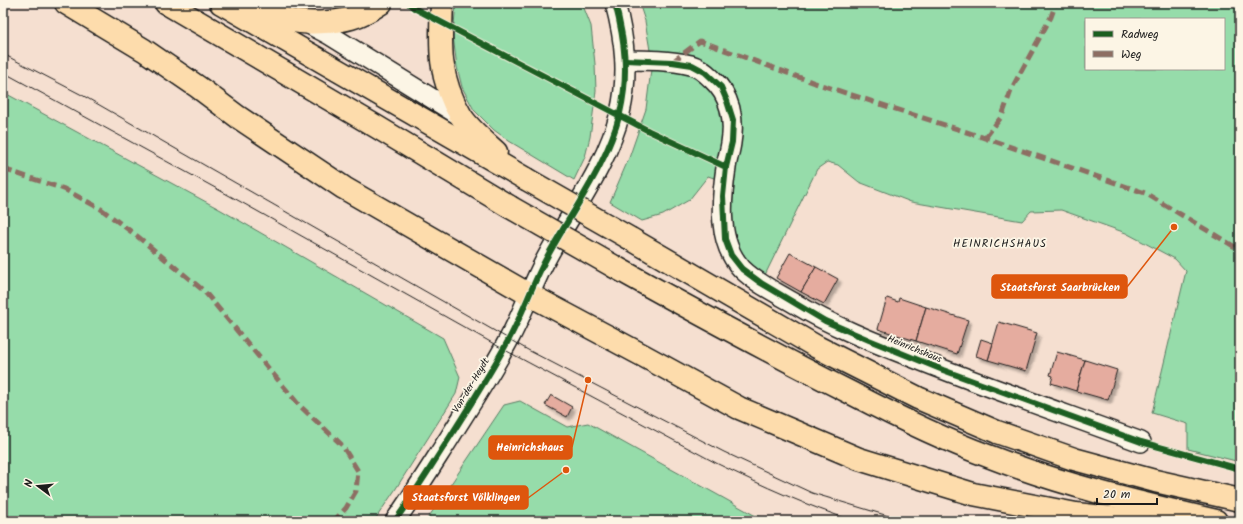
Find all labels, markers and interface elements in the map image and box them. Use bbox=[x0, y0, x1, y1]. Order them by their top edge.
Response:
legend bbox=[1085, 18, 1225, 70]
text: Radweg bbox=[1121, 25, 1159, 44]
text: Weg bbox=[1121, 45, 1142, 64]
district label: HEINRICHSHAUS bbox=[953, 235, 1047, 253]
callout: Staatsforst Saarbrücken bbox=[992, 275, 1127, 298]
text: Staatsforst Saarbrücken bbox=[1000, 279, 1120, 297]
street label: Heinrichshaus bbox=[885, 331, 945, 367]
street label: Von-der-Heydt bbox=[448, 355, 494, 416]
callout: Heinrichshaus bbox=[489, 436, 572, 459]
text: Heinrichshaus bbox=[496, 439, 565, 457]
north arrow bbox=[18, 466, 58, 506]
text: N bbox=[20, 478, 39, 489]
scale bar bbox=[1097, 480, 1157, 506]
text: 20 m bbox=[1103, 485, 1131, 504]
callout: Staatsforst Völklingen bbox=[404, 486, 528, 509]
text: Staatsforst Völklingen bbox=[412, 489, 520, 507]

